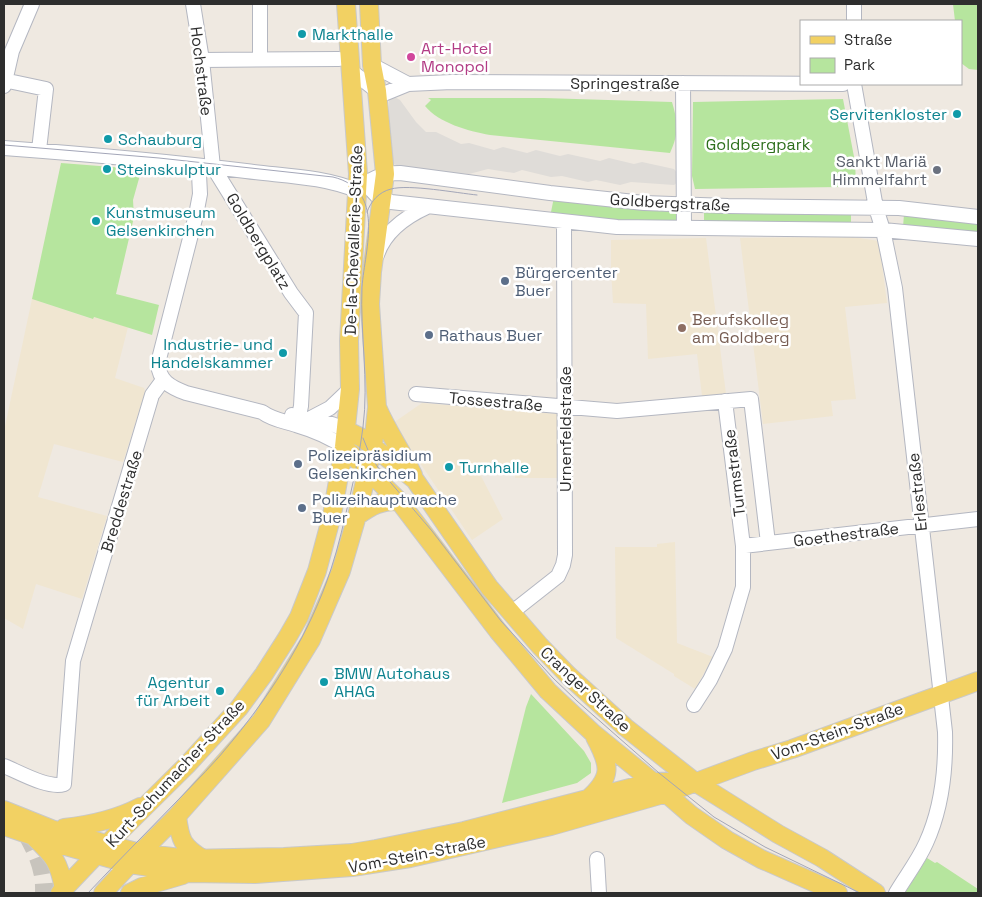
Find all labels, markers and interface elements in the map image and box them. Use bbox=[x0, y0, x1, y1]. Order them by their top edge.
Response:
legend bbox=[800, 20, 962, 85]
place label: Markthalle bbox=[312, 24, 393, 45]
street label: Hochstraße bbox=[186, 25, 217, 117]
marker: Markthalle bbox=[296, 28, 308, 40]
text: Straße bbox=[844, 30, 893, 49]
place label: Art-Hotel Monopol bbox=[421, 38, 492, 77]
marker: Art-Hotel Monopol bbox=[405, 51, 417, 63]
text: Park bbox=[844, 55, 875, 74]
street label: Springestraße bbox=[570, 73, 680, 94]
place label: Servitenkloster bbox=[830, 104, 947, 125]
marker: Servitenkloster bbox=[951, 108, 963, 120]
place label: Schauburg bbox=[118, 129, 202, 150]
marker: Schauburg bbox=[102, 133, 114, 145]
park label: Goldbergpark bbox=[706, 134, 811, 155]
street label: De-la-Chevallerie-Straße bbox=[340, 145, 367, 335]
place label: Sankt Mariä Himmelfahrt bbox=[832, 151, 927, 190]
place label: Steinskulptur bbox=[117, 159, 221, 180]
marker: Steinskulptur bbox=[101, 163, 113, 175]
marker: Sankt Mariä Himmelfahrt bbox=[931, 164, 943, 176]
street label: Goldbergplatz bbox=[221, 189, 296, 293]
street label: Goldbergstraße bbox=[609, 189, 731, 216]
place label: Kunstmuseum Gelsenkirchen bbox=[106, 202, 216, 241]
marker: Kunstmuseum Gelsenkirchen bbox=[90, 215, 102, 227]
place label: Bürgercenter Buer bbox=[515, 262, 618, 301]
marker: Bürgercenter Buer bbox=[499, 275, 511, 287]
place label: Berufskolleg am Goldberg bbox=[692, 309, 790, 348]
marker: Berufskolleg am Goldberg bbox=[676, 322, 688, 334]
place label: Rathaus Buer bbox=[439, 325, 542, 346]
marker: Rathaus Buer bbox=[423, 329, 435, 341]
place label: Industrie- und Handelskammer bbox=[151, 334, 273, 373]
marker: Industrie- und Handelskammer bbox=[277, 347, 289, 359]
street label: Urnenfeldstraße bbox=[555, 366, 576, 492]
street label: Tossestraße bbox=[448, 387, 544, 416]
street label: Turmstraße bbox=[719, 428, 750, 518]
place label: Polizeipräsidium Gelsenkirchen bbox=[308, 445, 432, 484]
street label: Breddestraße bbox=[96, 447, 147, 555]
street label: Erlestraße bbox=[903, 452, 932, 532]
place label: Turnhalle bbox=[459, 457, 529, 478]
marker: Polizeipräsidium Gelsenkirchen bbox=[292, 458, 304, 470]
marker: Turnhalle bbox=[443, 461, 455, 473]
place label: Polizeihauptwache Buer bbox=[312, 489, 457, 528]
marker: Polizeihauptwache Buer bbox=[296, 502, 308, 514]
street label: Goethestraße bbox=[792, 518, 900, 551]
street label: Cranger Straße bbox=[536, 642, 635, 737]
place label: BMW Autohaus AHAG bbox=[334, 663, 450, 702]
place label: Agentur für Arbeit bbox=[136, 672, 210, 711]
marker: BMW Autohaus AHAG bbox=[318, 676, 330, 688]
marker: Agentur für Arbeit bbox=[214, 685, 226, 697]
street label: Kurt-Schumacher-Straße bbox=[101, 695, 249, 852]
street label: Vom-Stein-Straße bbox=[768, 698, 906, 765]
street label: Vom-Stein-Straße bbox=[347, 831, 487, 878]

